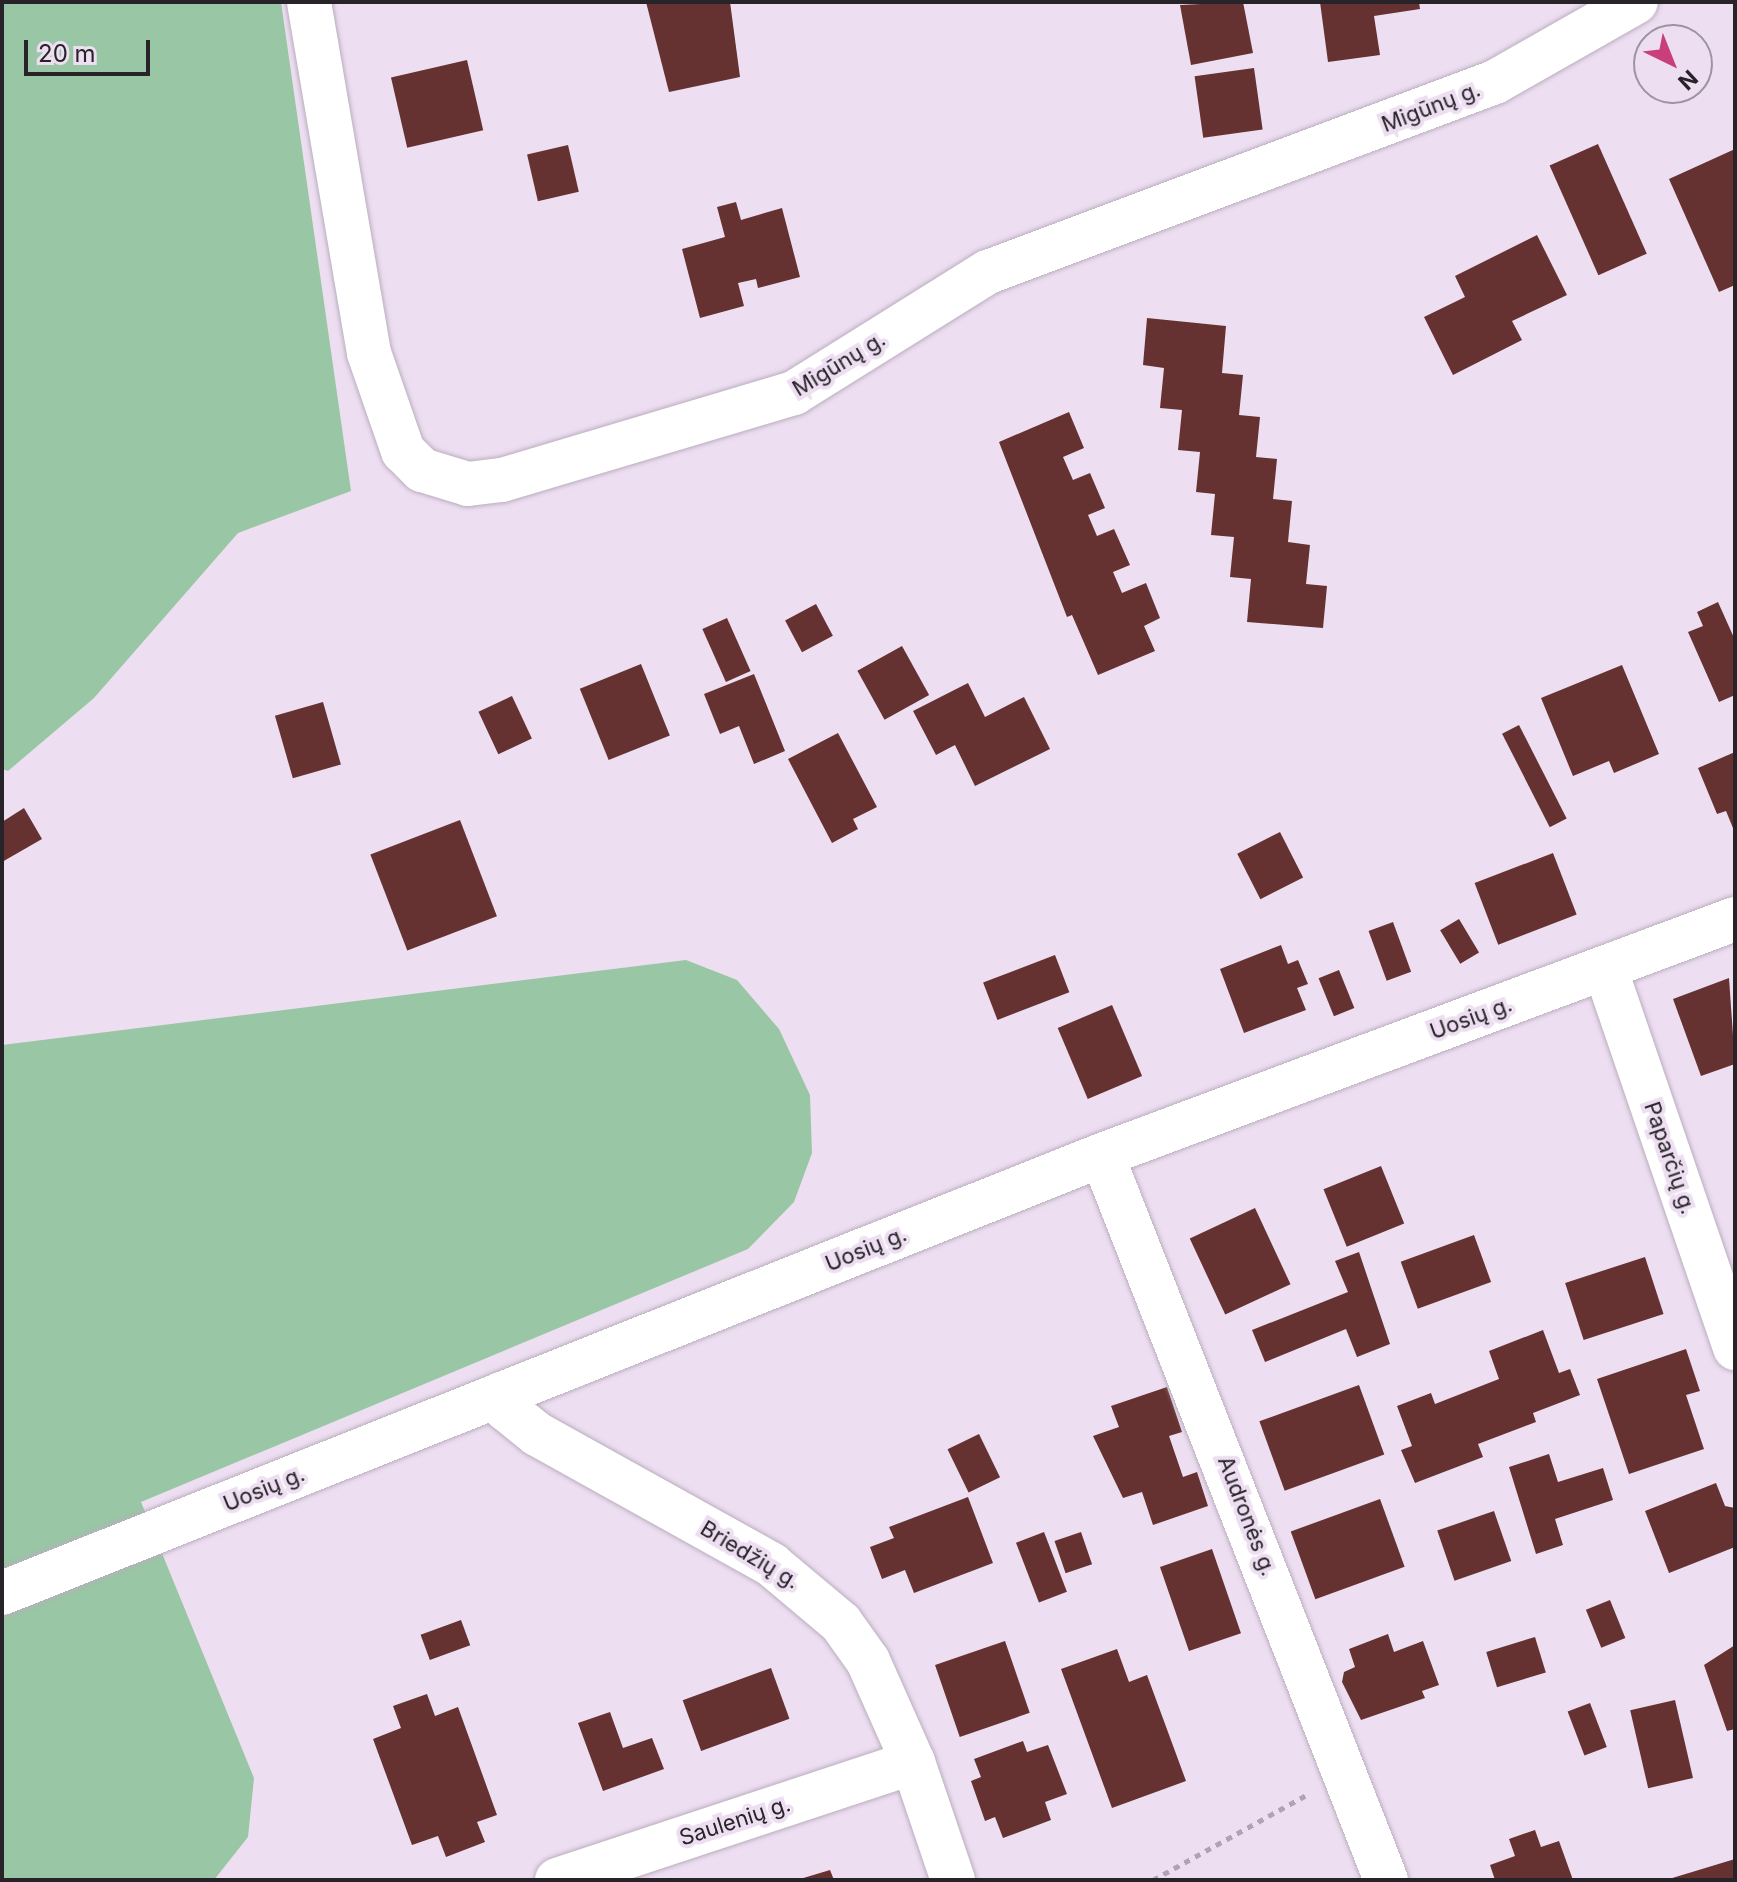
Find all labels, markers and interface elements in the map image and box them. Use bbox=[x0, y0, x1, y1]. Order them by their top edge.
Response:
scale bar bbox=[28, 24, 154, 74]
north arrow bbox=[1633, 24, 1713, 104]
text: 20 m bbox=[38, 39, 96, 68]
text: N bbox=[1673, 65, 1703, 95]
street label: Migūnų g. bbox=[1378, 76, 1484, 138]
street label: Migūnų g. bbox=[788, 326, 890, 402]
street label: Uosių g. bbox=[1426, 991, 1516, 1045]
street label: Paparčių g. bbox=[1638, 1098, 1702, 1218]
street label: Uosių g. bbox=[821, 1221, 911, 1277]
street label: Audronės g. bbox=[1212, 1452, 1282, 1580]
street label: Uosių g. bbox=[219, 1461, 309, 1517]
street label: Briedžių g. bbox=[696, 1515, 804, 1595]
street label: Saulenių g. bbox=[676, 1791, 794, 1851]

